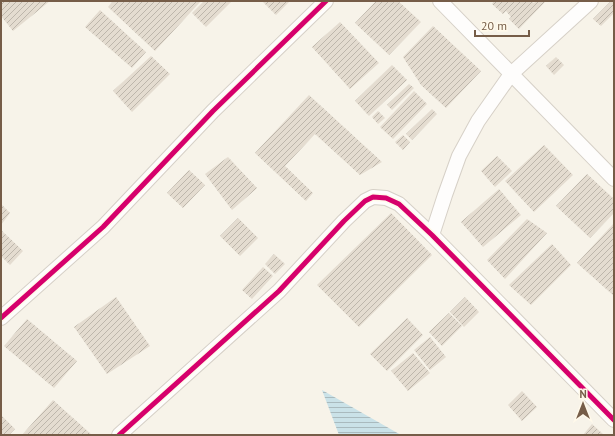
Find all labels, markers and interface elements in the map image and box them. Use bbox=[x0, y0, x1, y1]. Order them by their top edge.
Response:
scale bar bbox=[475, 12, 529, 38]
text: 20 m bbox=[481, 18, 507, 33]
north arrow bbox=[563, 384, 603, 424]
text: N bbox=[579, 387, 587, 401]

